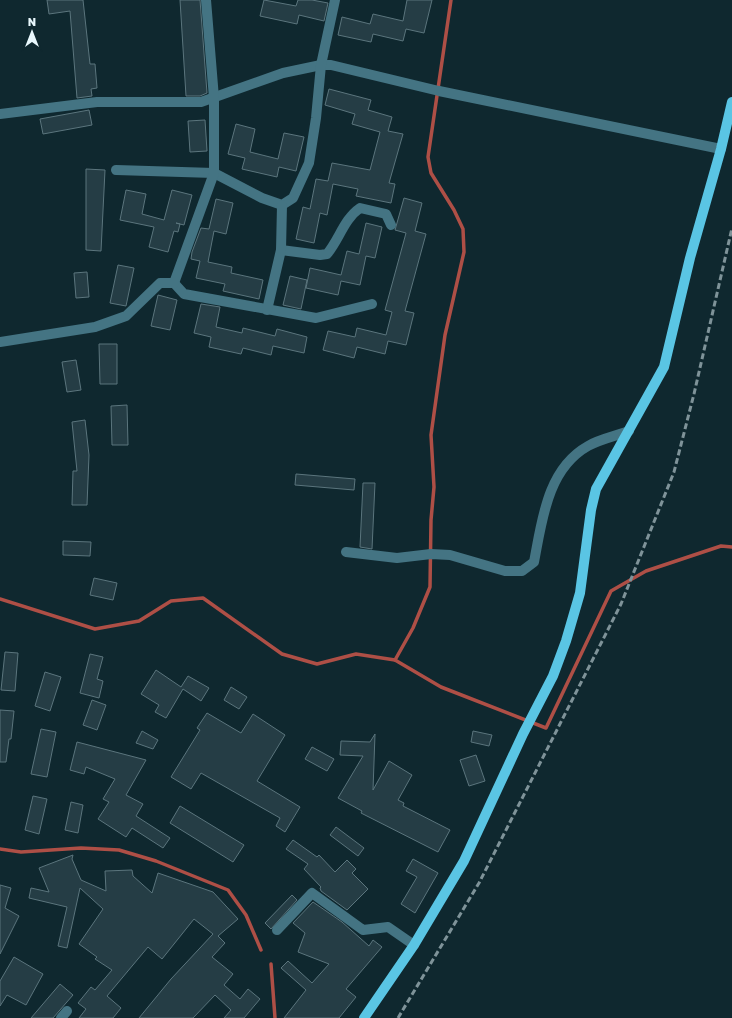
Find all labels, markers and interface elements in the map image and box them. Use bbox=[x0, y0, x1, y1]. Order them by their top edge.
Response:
north arrow bbox=[12, 12, 52, 52]
text: N bbox=[28, 15, 36, 28]

